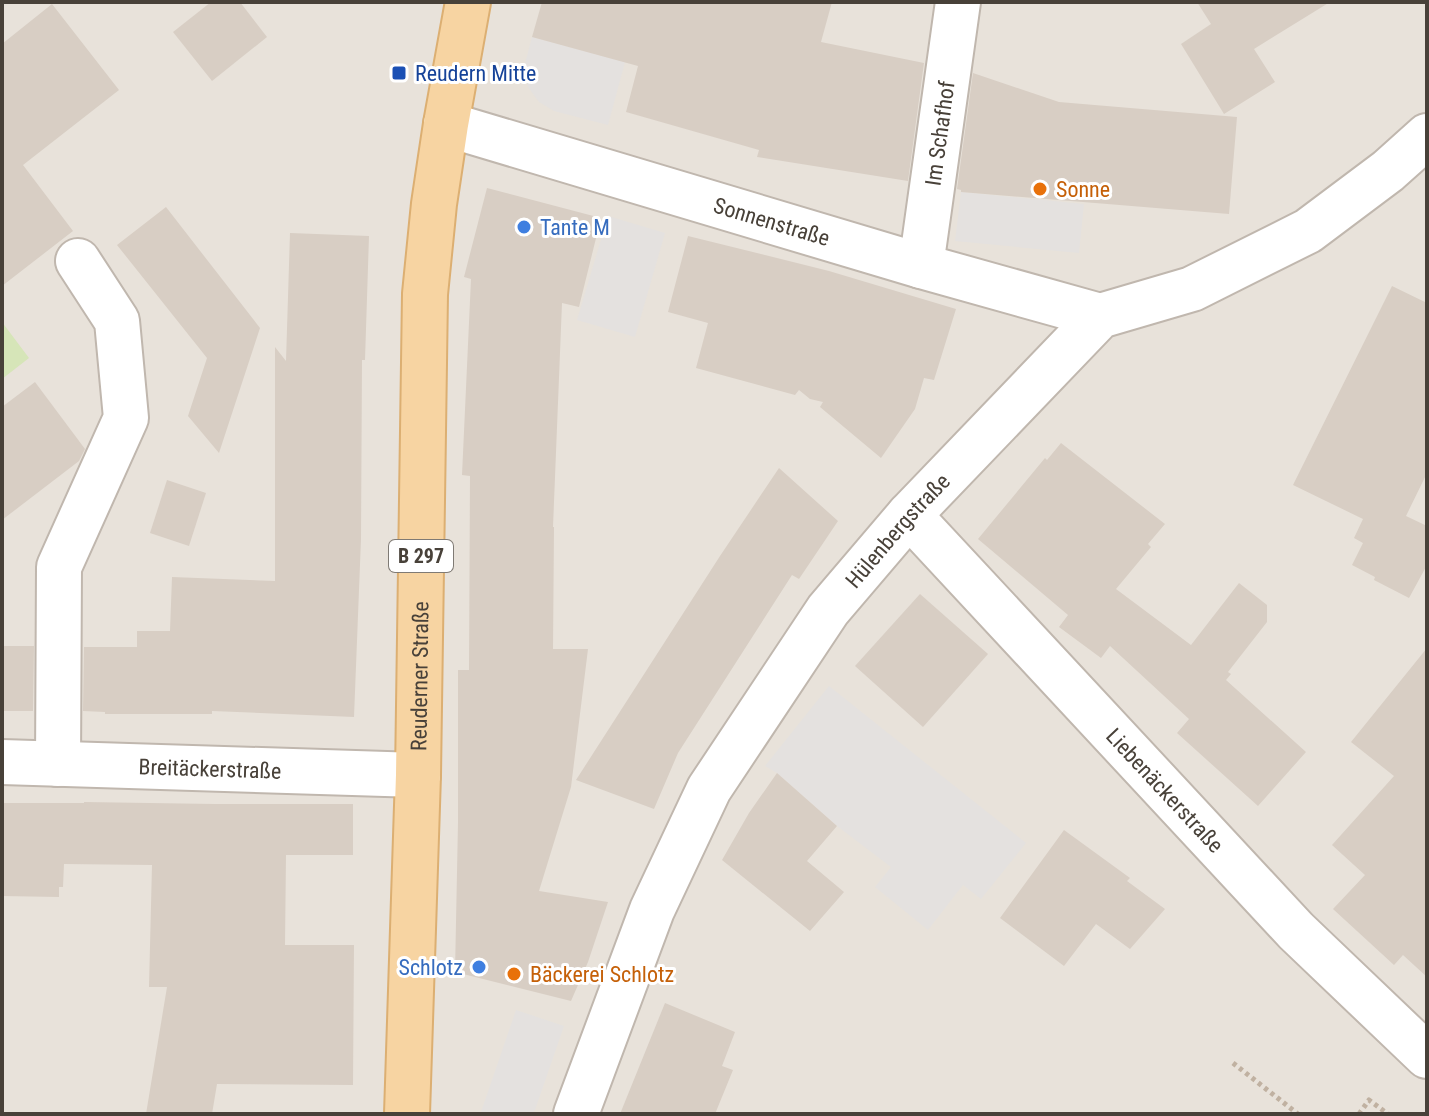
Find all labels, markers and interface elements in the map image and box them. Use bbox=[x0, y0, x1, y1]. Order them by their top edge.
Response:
place label: Reudern Mitte bbox=[415, 61, 536, 86]
marker: Reudern Mitte bbox=[390, 64, 408, 82]
street label: Im Schafhof bbox=[920, 79, 959, 187]
place label: Sonne bbox=[1056, 177, 1110, 202]
marker: Sonne bbox=[1031, 180, 1049, 198]
street label: Sonnenstraße bbox=[711, 192, 833, 251]
place label: Tante M bbox=[540, 215, 610, 240]
marker: Tante M bbox=[515, 218, 533, 236]
street label: Hülenbergstraße bbox=[840, 468, 955, 593]
road number: B 297 bbox=[389, 540, 453, 572]
street label: Reuderner Straße bbox=[406, 601, 433, 751]
street label: Liebenäckerstraße bbox=[1101, 723, 1229, 857]
street label: Breitäckerstraße bbox=[138, 754, 282, 783]
place label: Schlotz bbox=[399, 955, 463, 980]
marker: Schlotz bbox=[470, 958, 488, 976]
place label: Bäckerei Schlotz bbox=[530, 962, 674, 987]
marker: Bäckerei Schlotz bbox=[505, 965, 523, 983]

